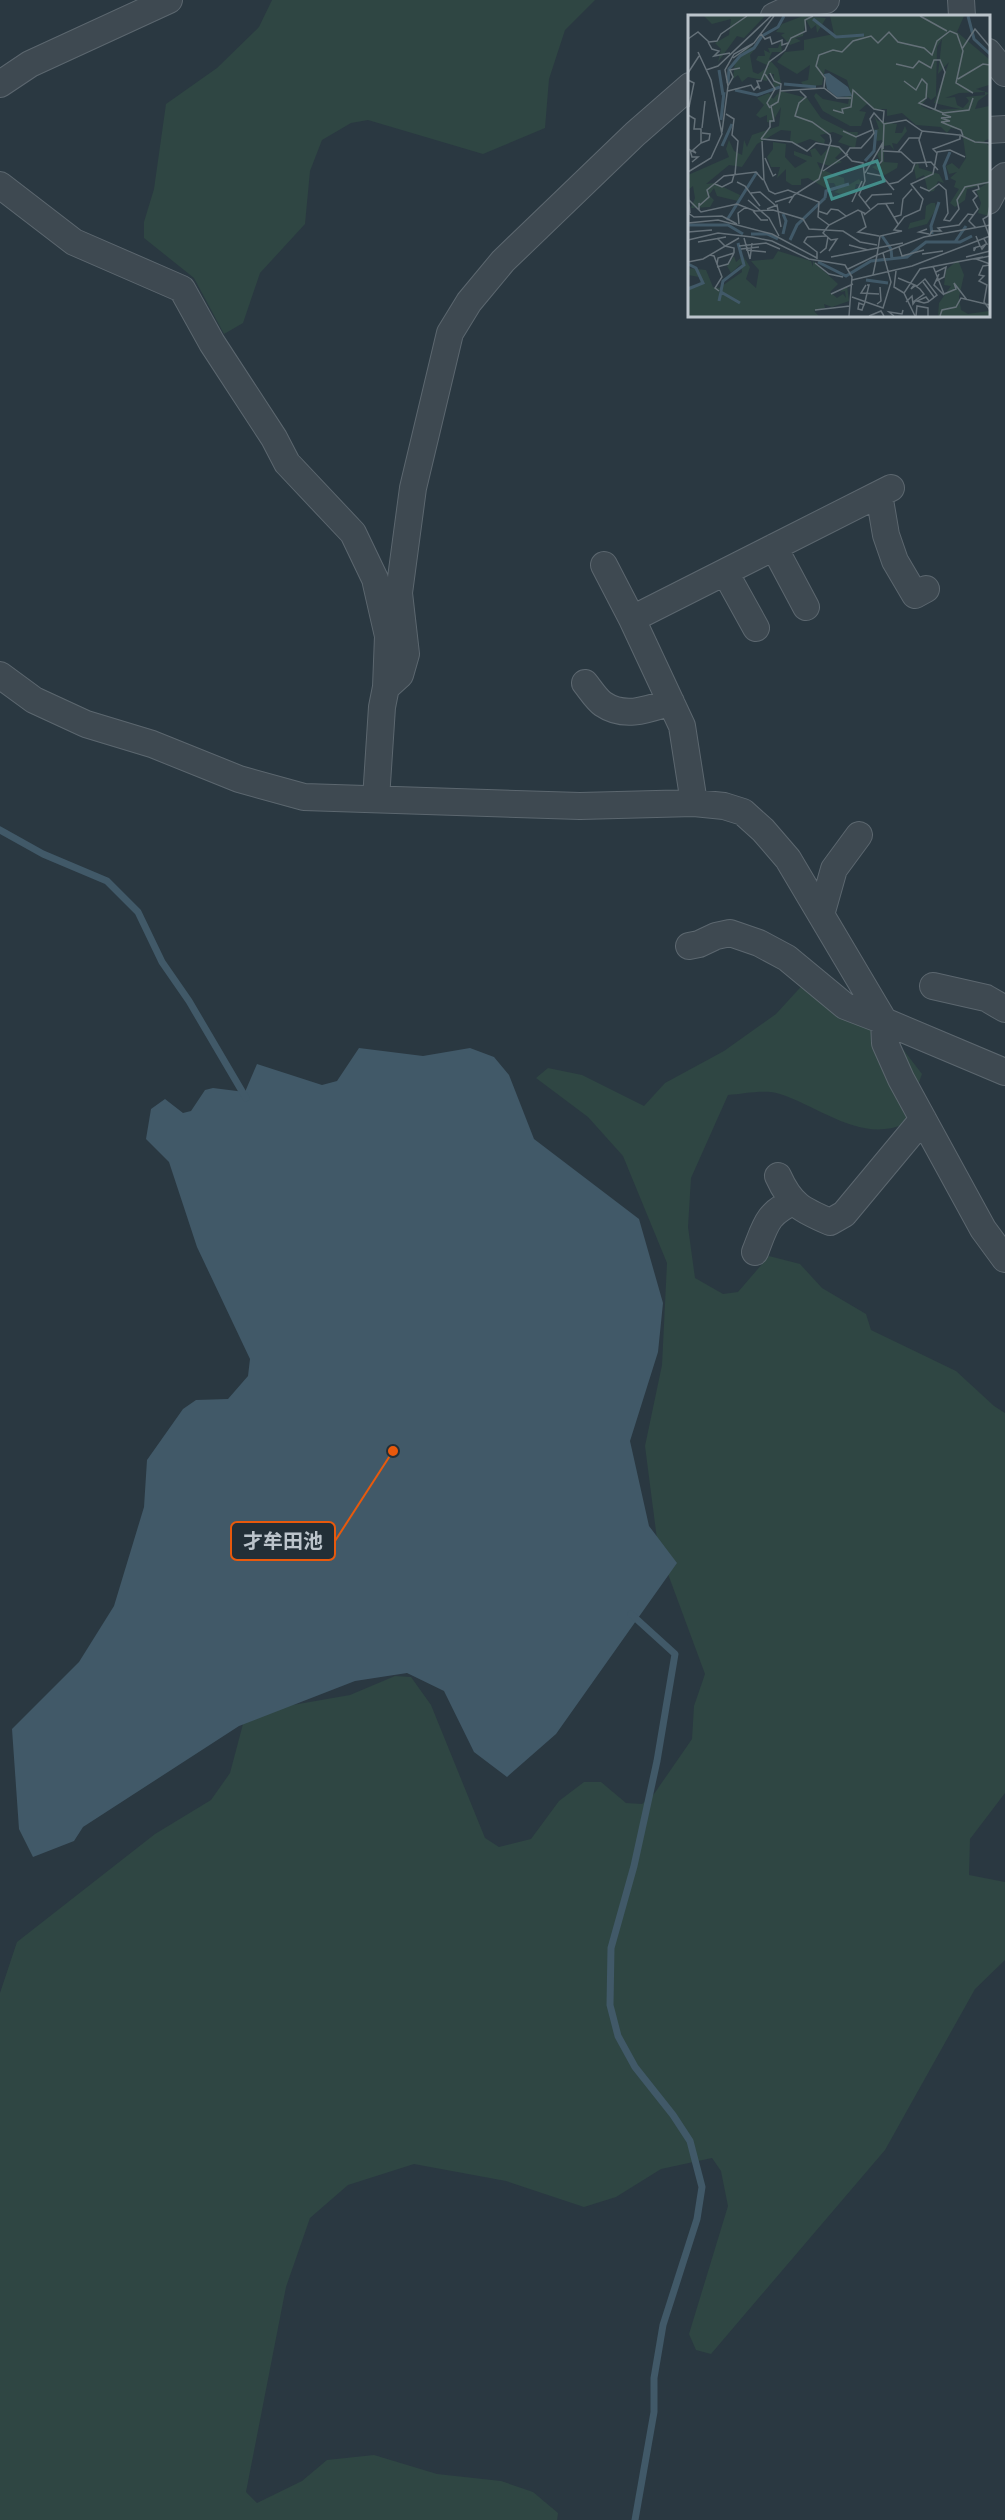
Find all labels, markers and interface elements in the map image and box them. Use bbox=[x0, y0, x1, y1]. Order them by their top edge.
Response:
inset map bbox=[688, 15, 990, 316]
callout: 才牟田池 bbox=[231, 1522, 335, 1560]
text: 才牟田池 bbox=[243, 1529, 323, 1553]

